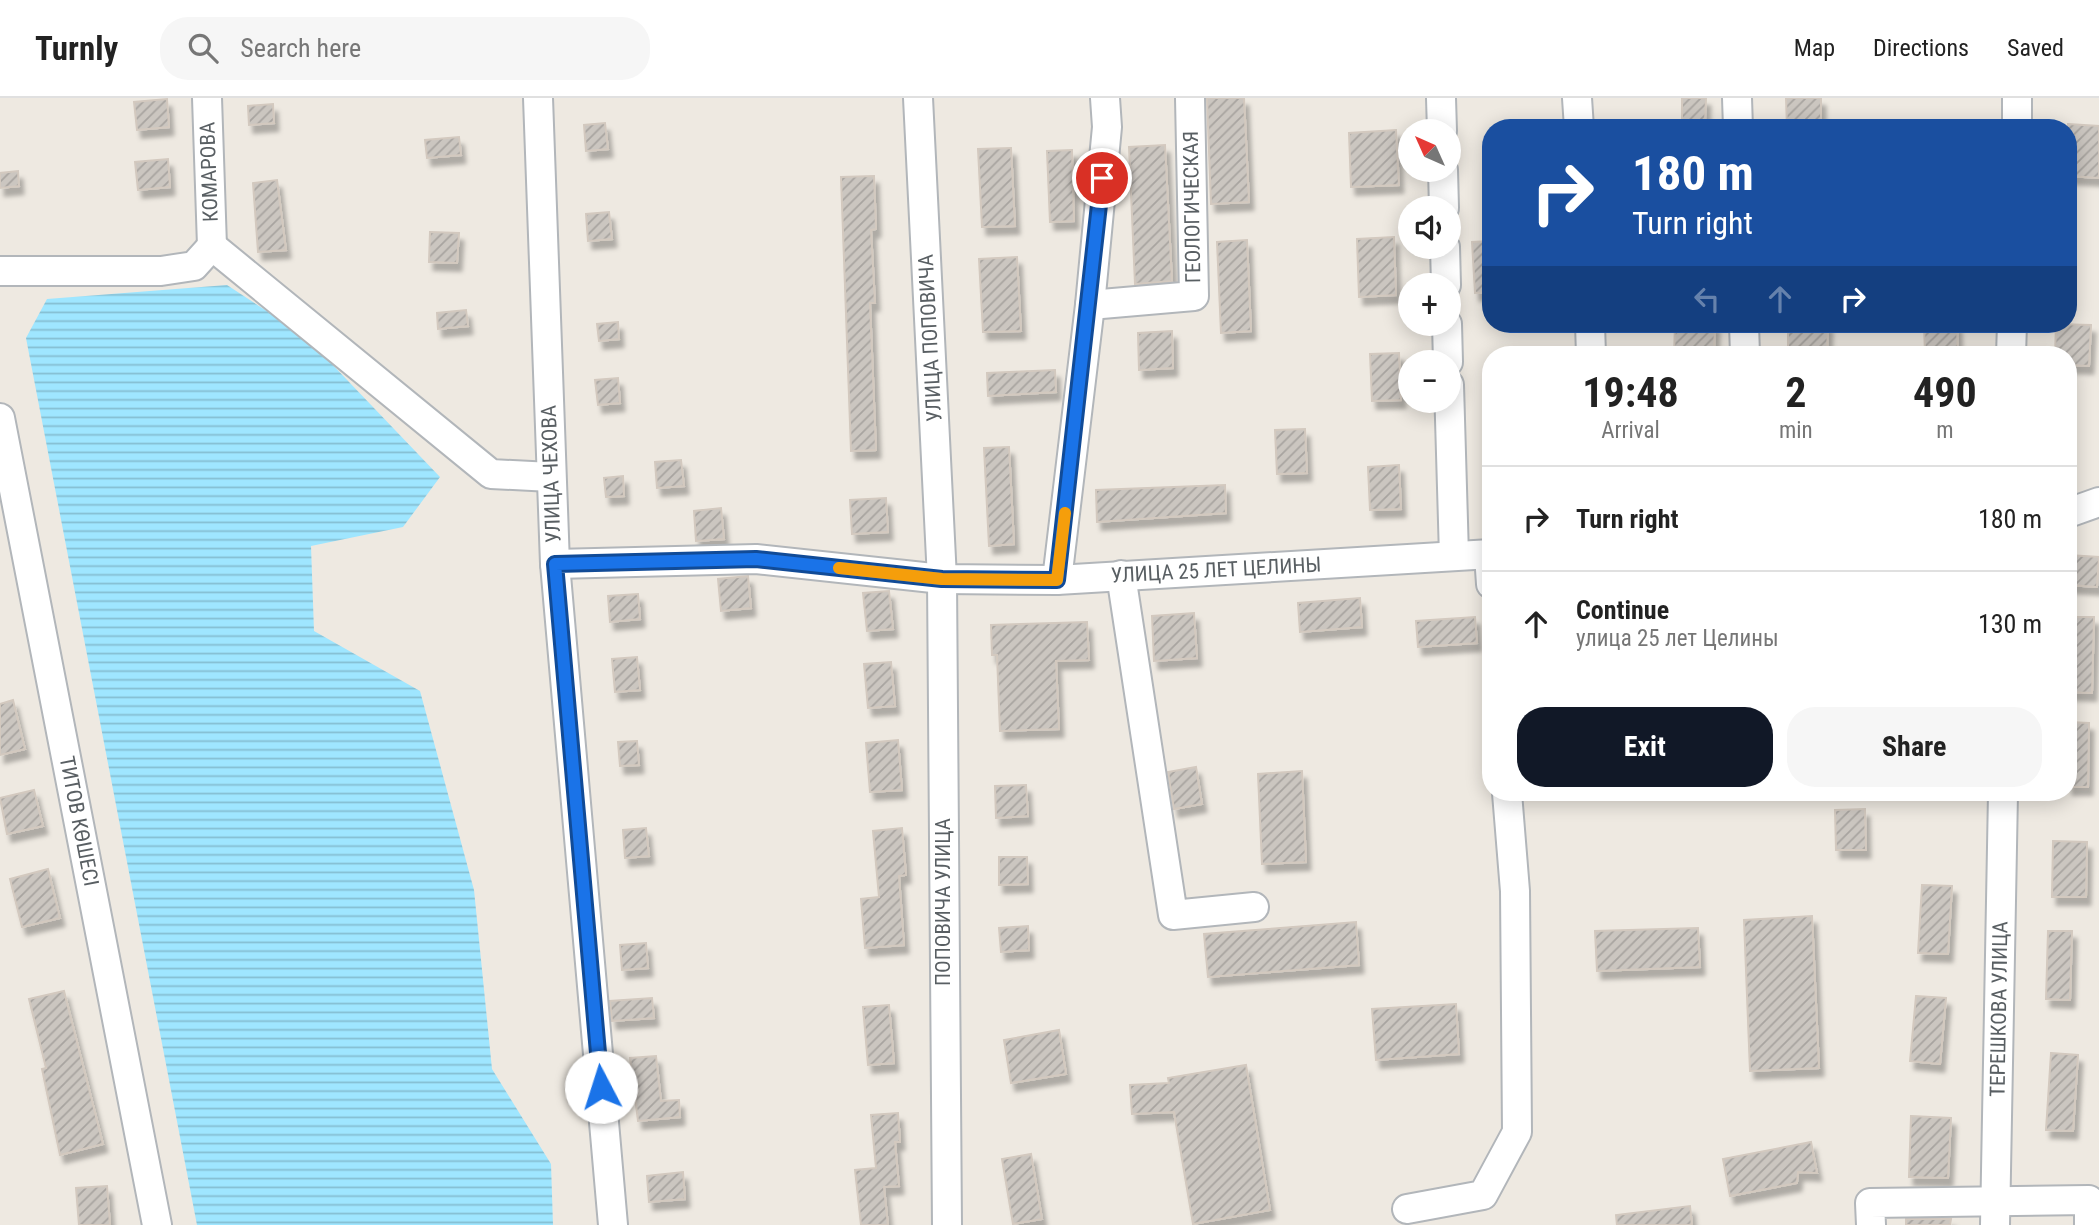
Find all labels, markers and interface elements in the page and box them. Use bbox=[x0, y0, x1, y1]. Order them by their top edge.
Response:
search box bbox=[160, 17, 650, 80]
text: Turnly bbox=[35, 29, 118, 68]
icon: search bbox=[184, 29, 222, 67]
text: Search here bbox=[240, 33, 361, 63]
text: Map bbox=[1794, 34, 1835, 62]
text: Directions bbox=[1873, 34, 1969, 62]
text: Saved bbox=[2007, 34, 2064, 62]
north arrow bbox=[1398, 119, 1461, 182]
map controls bbox=[1398, 119, 1461, 413]
street label: КОМАРОВА bbox=[195, 122, 223, 222]
street label: ГЕОЛОГИЧЕСКАЯ bbox=[1179, 131, 1205, 283]
text: 180 m bbox=[1632, 145, 1754, 202]
icon: right bbox=[1517, 147, 1608, 238]
pin bbox=[1072, 148, 1132, 208]
icon: arrive bbox=[1083, 159, 1121, 197]
button: sound bbox=[1398, 196, 1461, 259]
text: Turn right bbox=[1632, 204, 1753, 242]
street label: УЛИЦА ПОПОВИЧА bbox=[914, 254, 946, 422]
button: + bbox=[1398, 273, 1461, 336]
icon: left bbox=[1688, 280, 1726, 318]
icon: ahead bbox=[1761, 280, 1799, 318]
icon: right bbox=[1834, 280, 1872, 318]
button: − bbox=[1398, 350, 1461, 413]
text: 19:48 bbox=[1582, 368, 1679, 417]
text: 2 bbox=[1785, 368, 1806, 417]
text: 490 bbox=[1913, 368, 1977, 417]
street label: УЛИЦА ЧЕХОВА bbox=[537, 405, 565, 543]
text: Arrival bbox=[1601, 417, 1660, 444]
text: min bbox=[1779, 417, 1813, 444]
text: m bbox=[1936, 417, 1953, 444]
icon: right bbox=[1517, 500, 1555, 538]
text: Turn right bbox=[1576, 504, 1678, 534]
text: 180 m bbox=[1978, 504, 2042, 534]
street label: УЛИЦА 25 ЛЕТ ЦЕЛИНЫ bbox=[1110, 553, 1322, 587]
text: Continue bbox=[1576, 595, 1669, 625]
icon: ahead bbox=[1517, 605, 1555, 643]
text: 130 m bbox=[1978, 609, 2042, 639]
text: улица 25 лет Целины bbox=[1576, 625, 1779, 652]
button: Exit bbox=[1517, 707, 1773, 787]
button: Share bbox=[1787, 707, 2042, 787]
street label: ТИТОВ КӨШЕСІ bbox=[55, 754, 103, 888]
street label: ПОПОВИЧА УЛИЦА bbox=[931, 818, 955, 986]
street label: ТЕРЕШКОВА УЛИЦА bbox=[1985, 921, 2013, 1097]
position arrow bbox=[564, 1050, 638, 1124]

